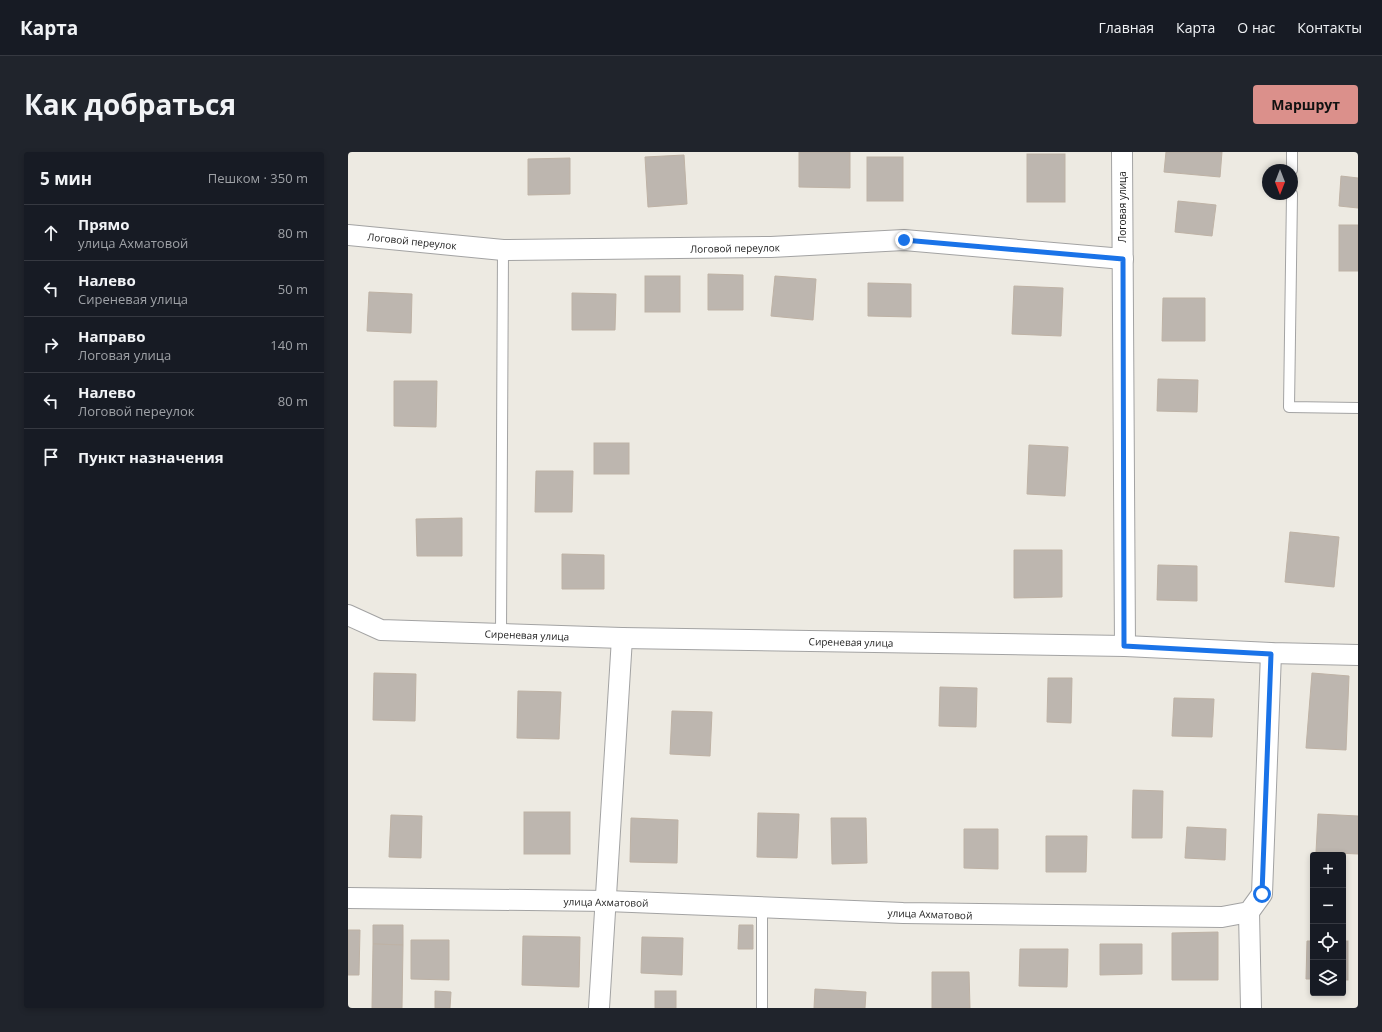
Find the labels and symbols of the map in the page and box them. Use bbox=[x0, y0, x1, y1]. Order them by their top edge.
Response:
north arrow bbox=[1262, 164, 1298, 200]
street label: Логовая улица bbox=[1115, 171, 1129, 243]
street label: Логовой переулок bbox=[367, 229, 458, 253]
route end bbox=[895, 231, 913, 249]
street label: Логовой переулок bbox=[690, 240, 781, 256]
street label: Сиреневая улица bbox=[484, 627, 570, 643]
street label: Сиреневая улица bbox=[809, 634, 893, 650]
route start bbox=[1253, 885, 1271, 903]
street label: улица Ахматовой bbox=[563, 894, 649, 910]
street label: улица Ахматовой bbox=[887, 906, 973, 922]

